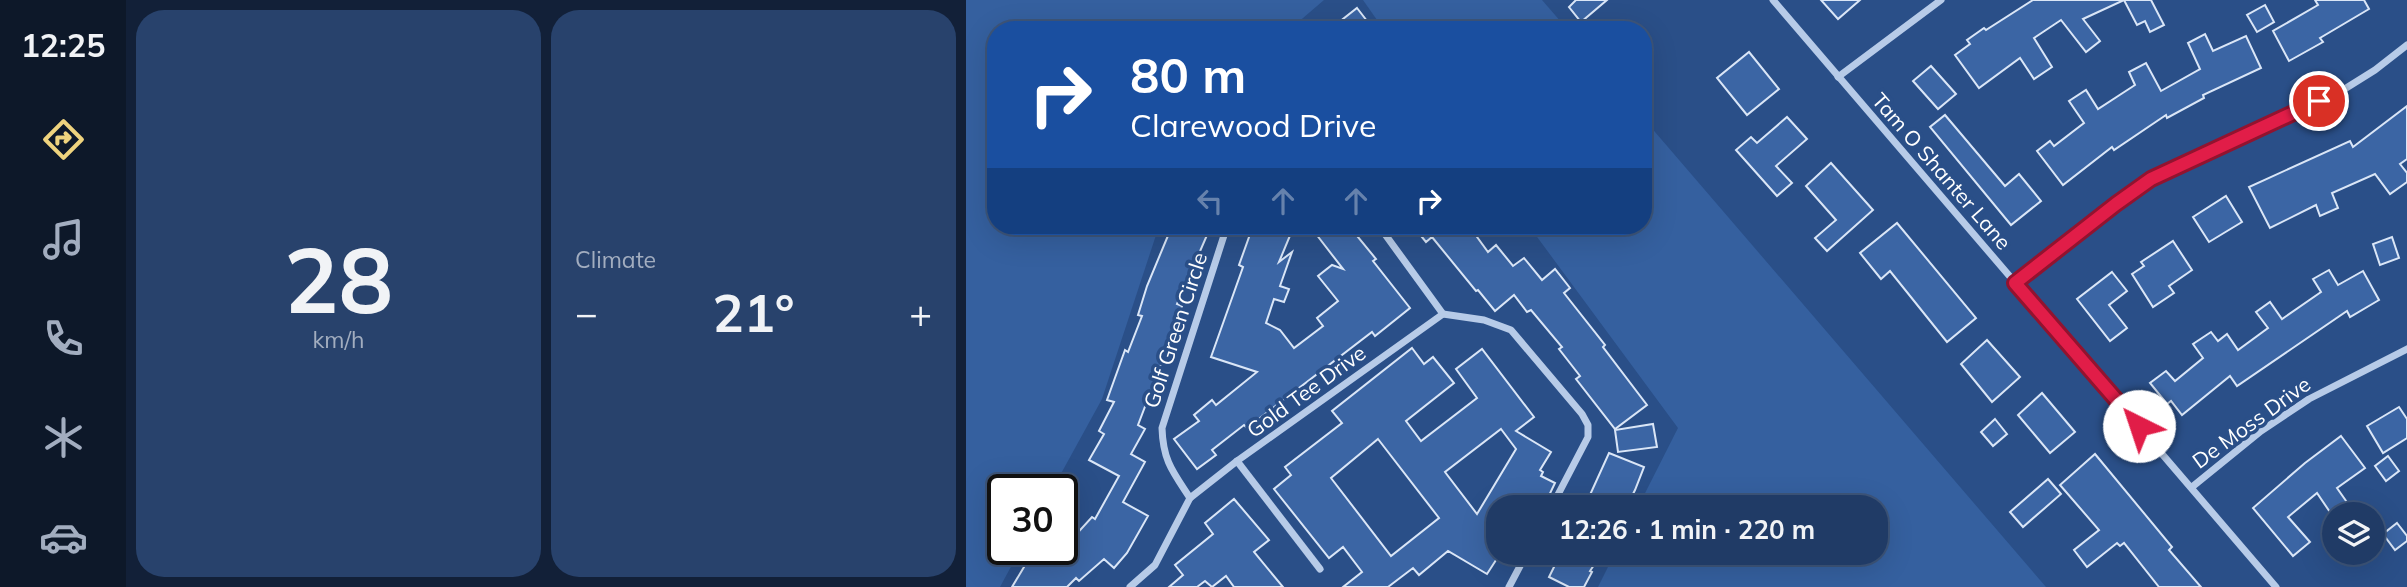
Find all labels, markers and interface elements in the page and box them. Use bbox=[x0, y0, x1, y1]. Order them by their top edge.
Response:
text: 12:25 bbox=[21, 25, 105, 65]
text: 80 m bbox=[1130, 44, 1246, 105]
icon: right bbox=[1015, 49, 1106, 140]
pin bbox=[2289, 71, 2349, 131]
icon: arrive bbox=[2300, 82, 2338, 120]
street label: Tam O Shanter Lane bbox=[1867, 87, 2017, 255]
text: Clarewood Drive bbox=[1130, 105, 1376, 145]
icon: directions bbox=[39, 115, 88, 164]
icon: left bbox=[1191, 182, 1229, 220]
icon: ahead bbox=[1264, 182, 1302, 220]
icon: ahead bbox=[1337, 182, 1375, 220]
icon: right bbox=[1410, 182, 1448, 220]
icon: music bbox=[39, 215, 88, 264]
text: 28 bbox=[284, 222, 393, 336]
text: Climate bbox=[575, 245, 656, 274]
street label: Golf Green Circle bbox=[1138, 249, 1212, 411]
text: 21° bbox=[712, 280, 795, 345]
text: − bbox=[575, 289, 598, 337]
text: + bbox=[909, 289, 932, 337]
icon: phone bbox=[39, 314, 88, 363]
text: km/h bbox=[312, 325, 365, 354]
street label: Gold Tee Drive bbox=[1242, 339, 1370, 443]
street label: De Moss Drive bbox=[2187, 370, 2315, 474]
position arrow bbox=[2102, 389, 2176, 463]
icon: climate bbox=[39, 413, 88, 462]
speed limit sign: 30 bbox=[987, 474, 1078, 565]
map controls bbox=[2322, 502, 2385, 565]
button: layers bbox=[2322, 502, 2385, 565]
icon: car bbox=[39, 513, 88, 562]
text: 12:26 · 1 min · 220 m bbox=[1559, 513, 1815, 546]

